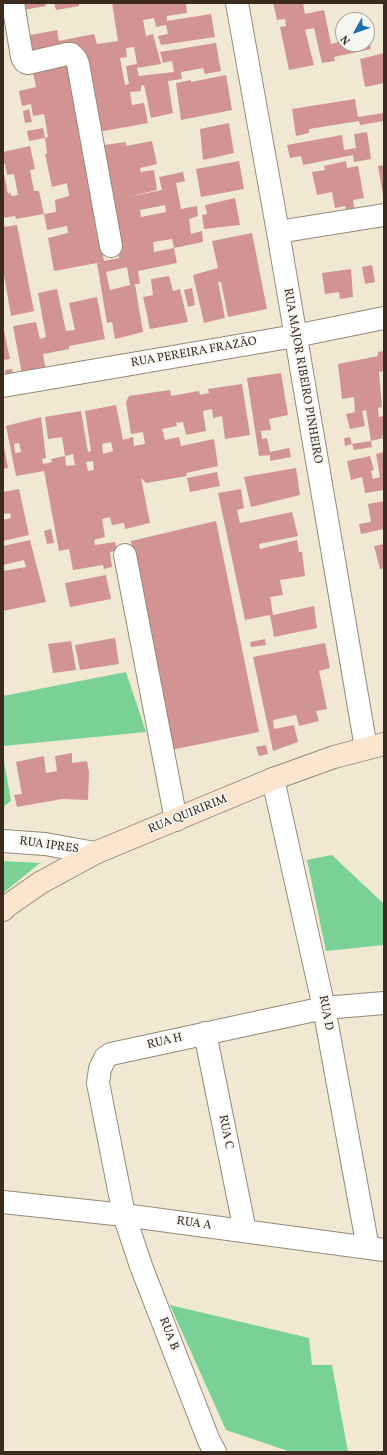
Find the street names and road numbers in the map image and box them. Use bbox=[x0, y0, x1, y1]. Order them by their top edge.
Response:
street label: RUA MAJOR RIBEIRO PINHEIRO bbox=[279, 287, 325, 465]
street label: RUA PEREIRA FRAZÃO bbox=[130, 335, 258, 371]
street label: RUA QUIRIRIM bbox=[146, 793, 230, 837]
street label: RUA IPRES bbox=[18, 835, 80, 857]
street label: RUA D bbox=[315, 994, 335, 1032]
street label: RUA H bbox=[146, 1031, 184, 1053]
street label: RUA C bbox=[215, 1114, 235, 1150]
street label: RUA A bbox=[176, 1214, 212, 1234]
street label: RUA B bbox=[155, 1315, 181, 1353]

